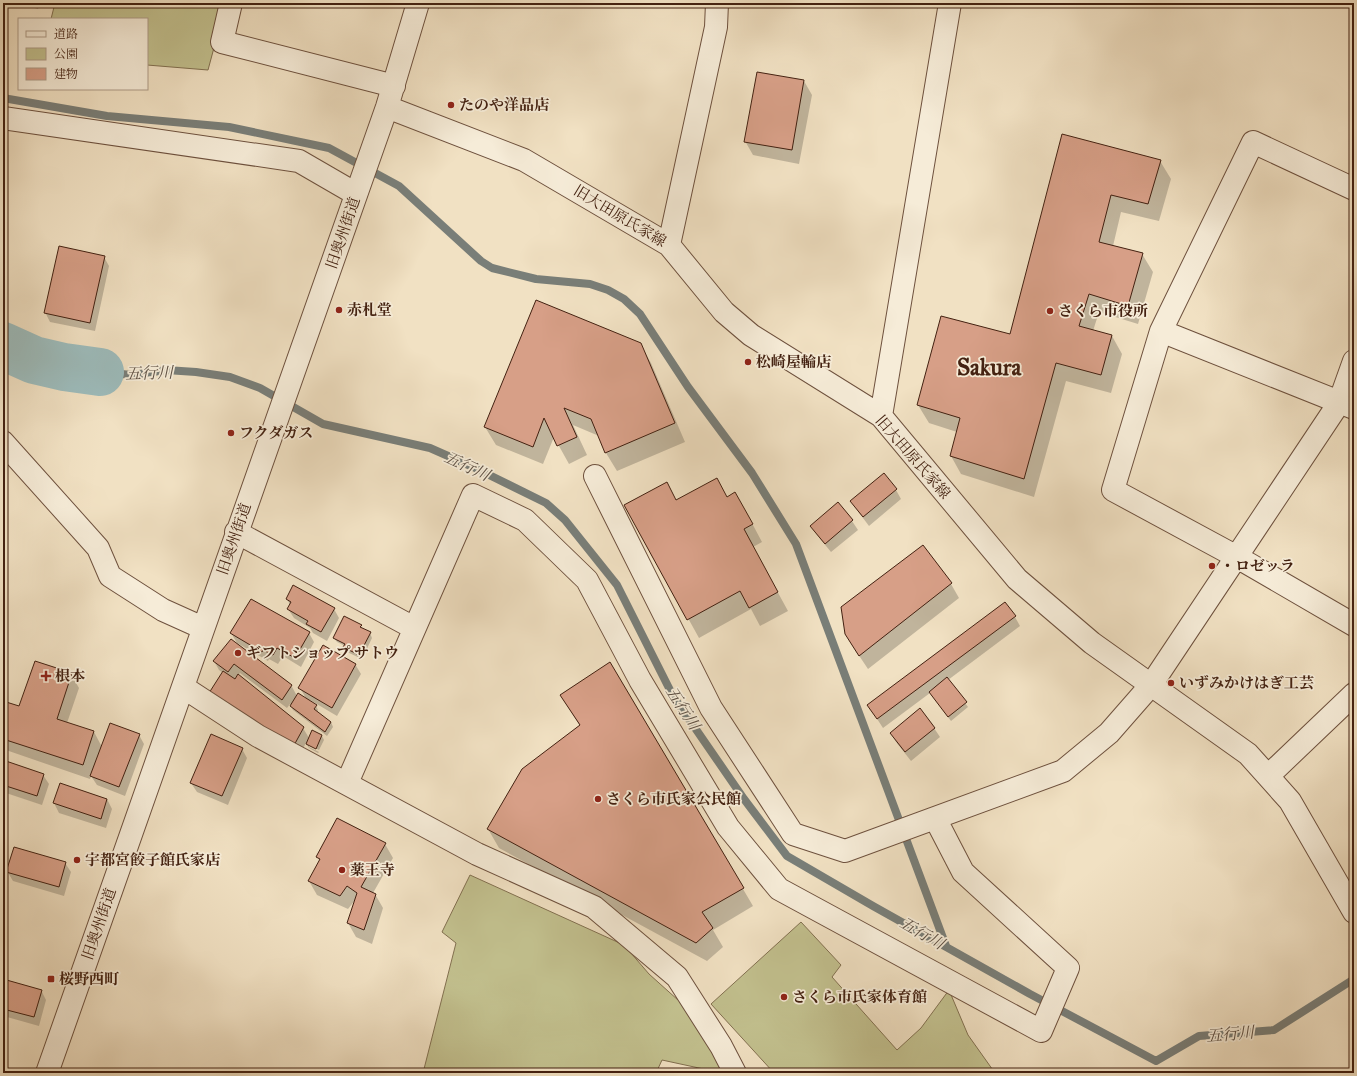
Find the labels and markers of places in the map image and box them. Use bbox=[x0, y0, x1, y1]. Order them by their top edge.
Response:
place label: たのや洋品店 bbox=[459, 96, 549, 114]
marker: たのや洋品店 bbox=[446, 100, 456, 110]
place label: 赤札堂 bbox=[347, 301, 392, 319]
place label: さくら市役所 bbox=[1058, 302, 1148, 320]
marker: 赤札堂 bbox=[334, 305, 344, 315]
marker: さくら市役所 bbox=[1045, 306, 1055, 316]
place label: 松崎屋輪店 bbox=[756, 353, 831, 371]
marker: 松崎屋輪店 bbox=[743, 357, 753, 367]
place label: フクダガス bbox=[239, 424, 313, 442]
marker: フクダガス bbox=[226, 428, 236, 438]
place label: ・ロゼッラ bbox=[1220, 557, 1295, 575]
marker: ・ロゼッラ bbox=[1207, 561, 1217, 571]
place label: ギフトショップ サトウ bbox=[246, 644, 399, 662]
marker: ギフトショップ サトウ bbox=[233, 648, 243, 658]
place label: 根本 bbox=[55, 667, 85, 685]
marker: 根本 bbox=[40, 670, 52, 682]
place label: いずみかけはぎ工芸 bbox=[1179, 674, 1314, 692]
marker: いずみかけはぎ工芸 bbox=[1166, 678, 1176, 688]
place label: さくら市氏家公民館 bbox=[606, 790, 741, 808]
marker: さくら市氏家公民館 bbox=[593, 794, 603, 804]
place label: 宇都宮餃子館氏家店 bbox=[85, 851, 220, 869]
marker: 宇都宮餃子館氏家店 bbox=[72, 855, 82, 865]
place label: 薬王寺 bbox=[350, 861, 395, 879]
marker: 薬王寺 bbox=[337, 865, 347, 875]
place label: 桜野西町 bbox=[59, 970, 119, 988]
marker: 桜野西町 bbox=[46, 974, 56, 984]
place label: さくら市氏家体育館 bbox=[792, 988, 927, 1006]
marker: さくら市氏家体育館 bbox=[779, 992, 789, 1002]

